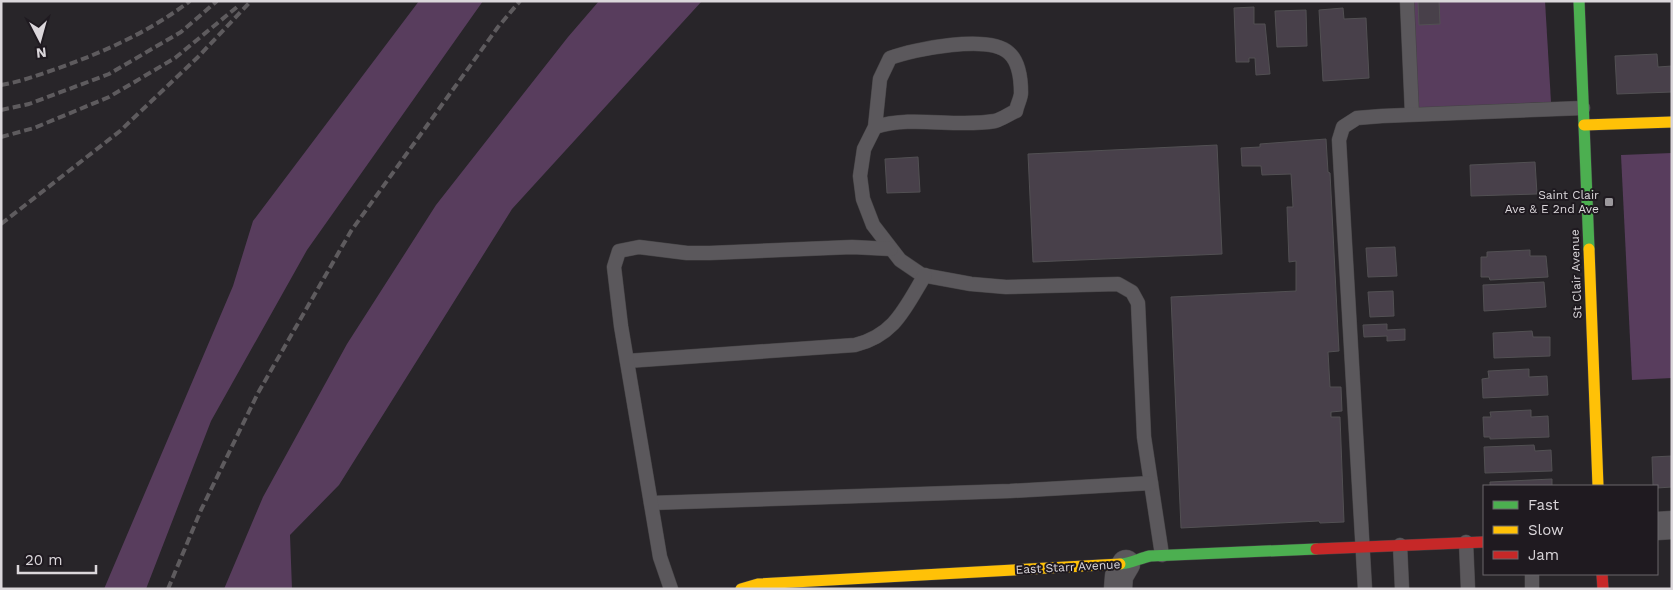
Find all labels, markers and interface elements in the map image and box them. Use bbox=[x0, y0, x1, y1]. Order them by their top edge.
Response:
north arrow bbox=[15, 15, 65, 65]
text: N bbox=[35, 44, 47, 61]
place label: Saint Clair Ave & E 2nd Ave bbox=[1505, 188, 1599, 216]
marker: Saint Clair Ave & E 2nd Ave bbox=[1603, 196, 1615, 208]
street label: St Clair Avenue bbox=[1567, 229, 1585, 319]
legend bbox=[1483, 485, 1658, 575]
text: Fast bbox=[1528, 496, 1560, 514]
text: Slow bbox=[1528, 521, 1564, 539]
scale bar bbox=[18, 542, 95, 574]
text: Jam bbox=[1528, 546, 1559, 564]
text: 20 m bbox=[25, 551, 63, 569]
street label: East Starr Avenue bbox=[1015, 557, 1121, 577]

